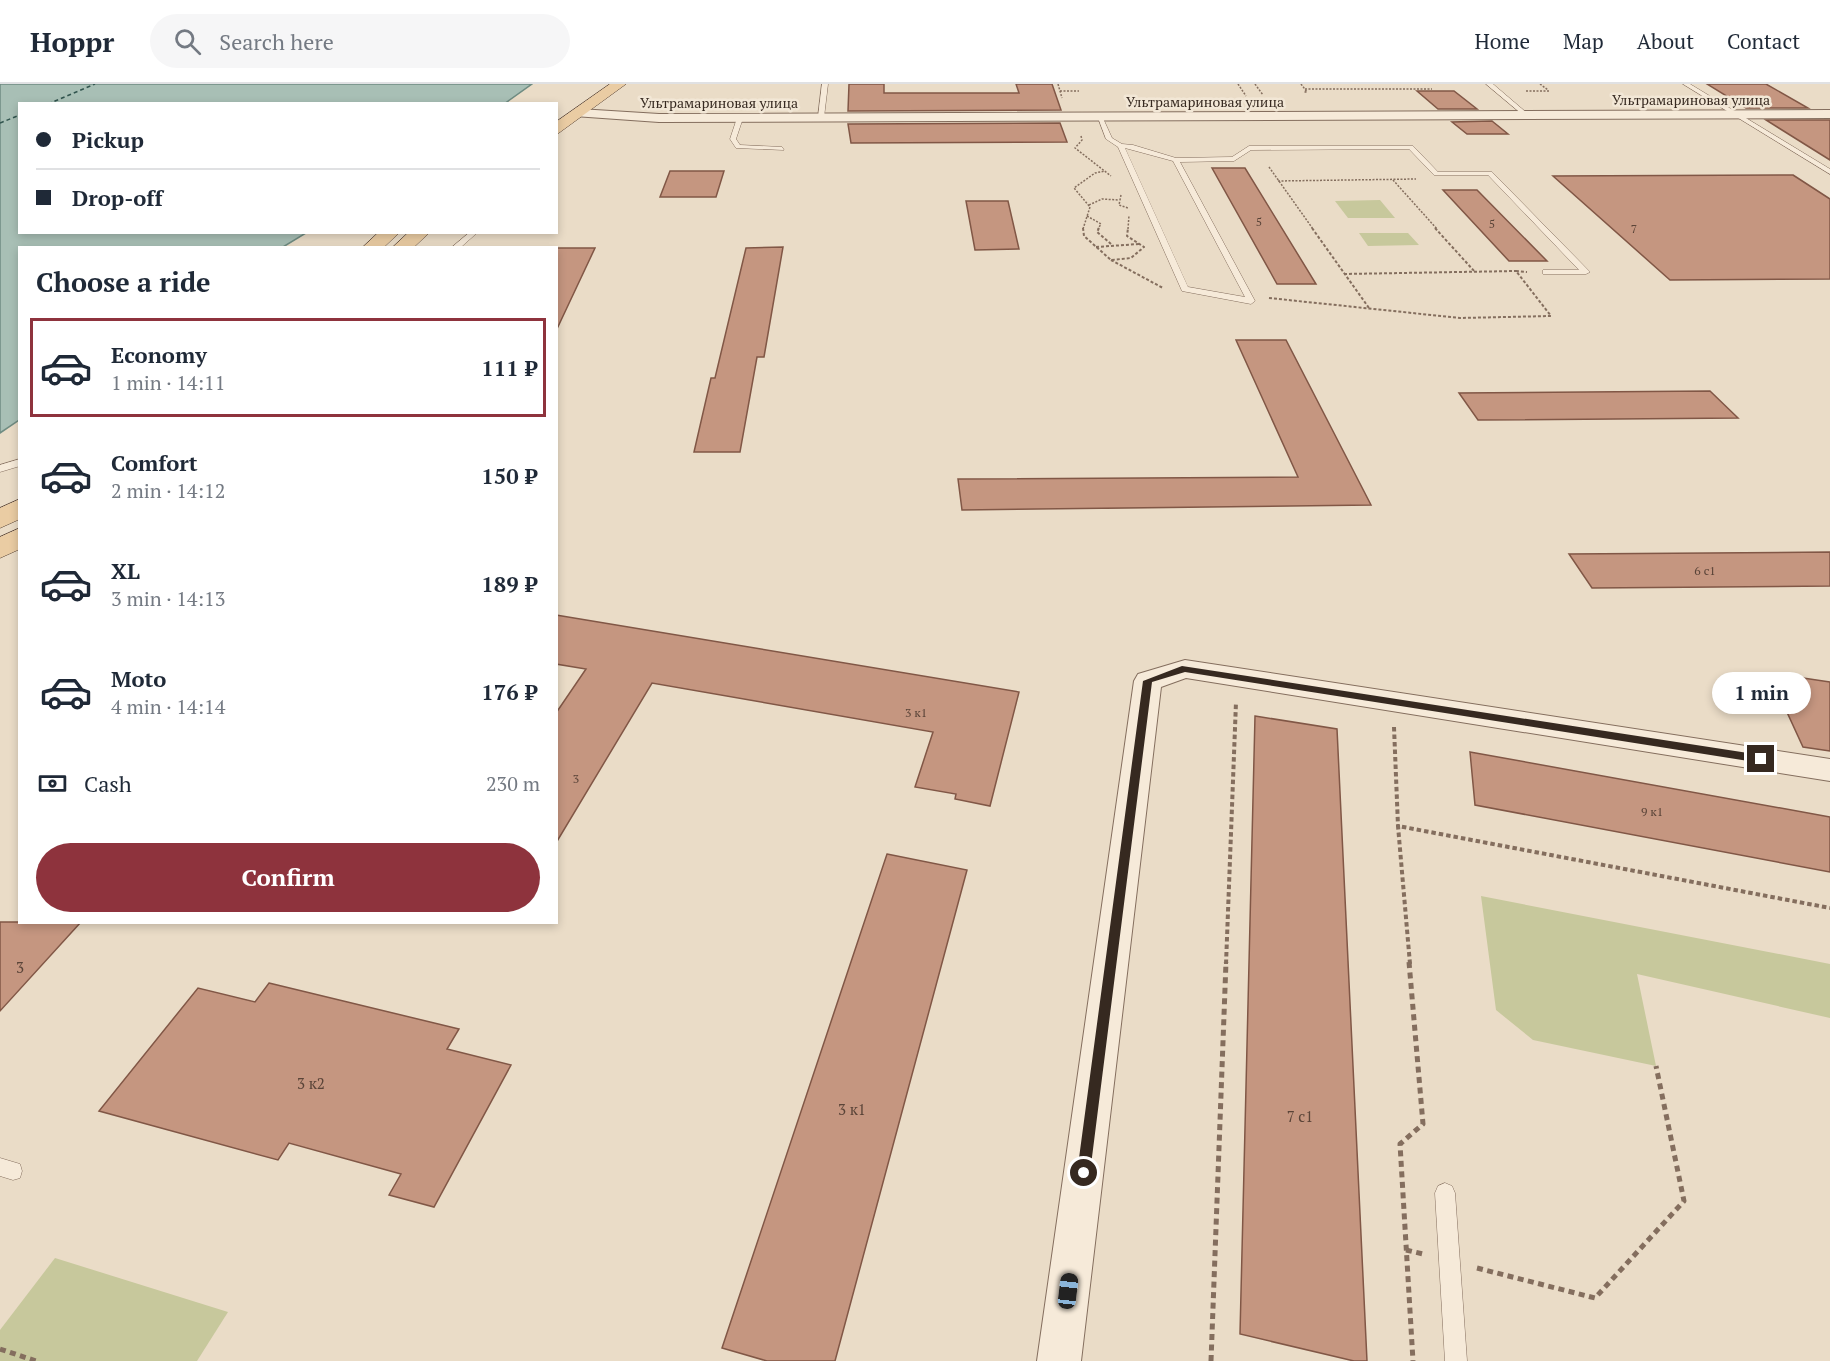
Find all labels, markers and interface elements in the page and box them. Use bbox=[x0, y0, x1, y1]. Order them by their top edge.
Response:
search box bbox=[150, 14, 570, 68]
text: Hoppr bbox=[30, 23, 114, 60]
icon: search bbox=[171, 25, 204, 58]
text: Search here bbox=[219, 27, 334, 56]
text: Home bbox=[1474, 27, 1530, 55]
text: Map bbox=[1563, 27, 1604, 55]
text: About bbox=[1637, 27, 1694, 55]
text: Contact bbox=[1727, 27, 1800, 55]
street label: Ультрамариновая улица bbox=[1612, 90, 1770, 109]
street label: Ультрамариновая улица bbox=[1126, 92, 1284, 111]
street label: Ультрамариновая улица bbox=[640, 93, 798, 112]
text: Pickup bbox=[72, 125, 144, 154]
text: Drop-off bbox=[72, 183, 163, 212]
house number: 5 bbox=[1256, 214, 1262, 229]
house number: 5 bbox=[1489, 216, 1495, 231]
house number: 7 bbox=[1631, 221, 1637, 236]
text: Choose a ride bbox=[36, 264, 211, 300]
text: Economy bbox=[111, 340, 207, 369]
icon: car bbox=[39, 341, 93, 395]
text: 111 ₽ bbox=[481, 353, 537, 382]
text: 1 min · 14:11 bbox=[111, 369, 225, 396]
text: Comfort bbox=[111, 448, 197, 477]
icon: car bbox=[39, 449, 93, 503]
text: 150 ₽ bbox=[481, 461, 537, 490]
text: 2 min · 14:12 bbox=[111, 477, 225, 504]
text: XL bbox=[111, 556, 140, 585]
icon: car bbox=[39, 557, 93, 611]
house number: 6 с1 bbox=[1694, 563, 1716, 578]
text: 189 ₽ bbox=[481, 569, 537, 598]
text: 3 min · 14:13 bbox=[111, 585, 225, 612]
text: Moto bbox=[111, 664, 166, 693]
icon: car bbox=[39, 665, 93, 719]
callout: 1 min bbox=[1712, 672, 1810, 714]
text: 176 ₽ bbox=[481, 677, 537, 706]
text: 1 min bbox=[1734, 679, 1789, 706]
text: 4 min · 14:14 bbox=[111, 693, 225, 720]
house number: 3 к1 bbox=[905, 705, 927, 720]
route end bbox=[1747, 745, 1774, 772]
icon: cash bbox=[36, 767, 69, 800]
text: Cash bbox=[84, 769, 132, 798]
text: 230 m bbox=[486, 770, 540, 797]
house number: 3 bbox=[573, 771, 579, 786]
house number: 9 к1 bbox=[1641, 804, 1663, 819]
button: Confirm bbox=[36, 843, 540, 912]
house number: 3 bbox=[16, 957, 24, 977]
house number: 3 к2 bbox=[297, 1073, 325, 1093]
house number: 3 к1 bbox=[838, 1099, 866, 1119]
house number: 7 с1 bbox=[1287, 1106, 1313, 1126]
route start bbox=[1070, 1159, 1097, 1186]
car bbox=[1057, 1272, 1079, 1310]

